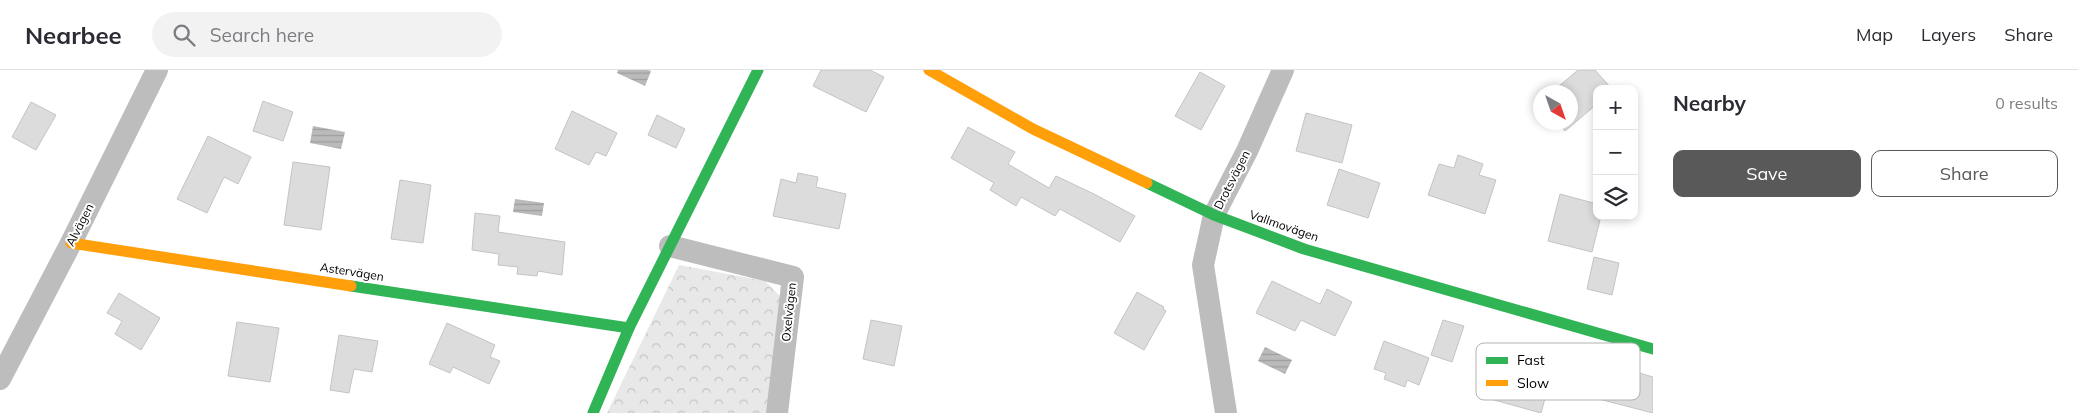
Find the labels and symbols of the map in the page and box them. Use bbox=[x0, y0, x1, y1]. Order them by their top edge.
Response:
north arrow bbox=[1533, 85, 1578, 130]
street label: Drotsvägen bbox=[1210, 148, 1253, 212]
street label: Alvägen bbox=[62, 201, 97, 249]
street label: Vallmovägen bbox=[1248, 207, 1321, 244]
street label: Astervägen bbox=[319, 259, 385, 284]
street label: Oxelvägen bbox=[778, 282, 799, 342]
legend bbox=[1476, 343, 1640, 400]
text: Fast bbox=[1517, 351, 1545, 369]
text: Slow bbox=[1517, 374, 1549, 392]

